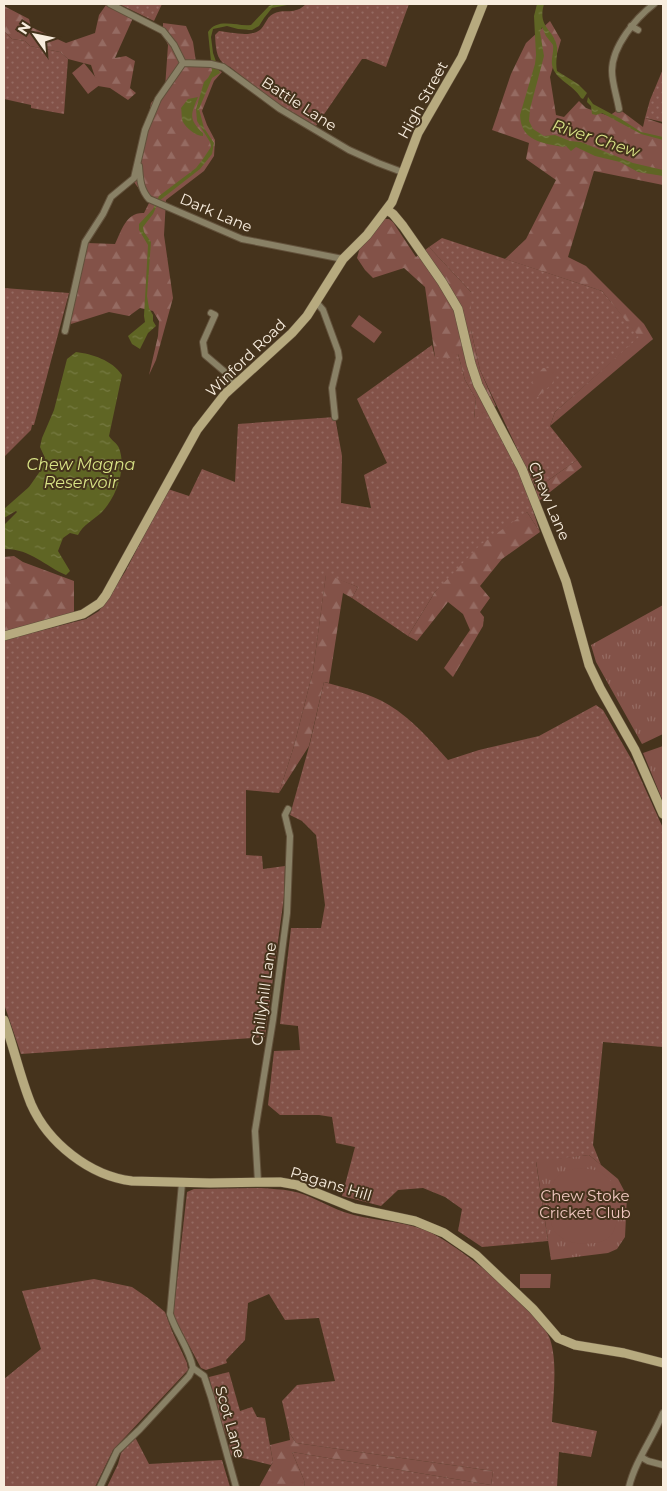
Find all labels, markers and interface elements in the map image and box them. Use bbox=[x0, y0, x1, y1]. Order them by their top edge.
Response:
north arrow bbox=[10, 10, 60, 60]
text: N bbox=[13, 18, 35, 38]
street label: High Street bbox=[393, 58, 452, 142]
street label: Battle Lane bbox=[258, 72, 341, 135]
water label: River Chew bbox=[550, 115, 643, 162]
street label: Dark Lane bbox=[177, 189, 255, 236]
street label: Winford Road bbox=[202, 315, 290, 401]
water label: Chew Magna Reservoir bbox=[27, 455, 136, 492]
street label: Chew Lane bbox=[524, 459, 575, 543]
street label: Chillyhill Lane bbox=[247, 941, 280, 1047]
street label: Pagans Hill bbox=[288, 1162, 374, 1205]
park label: Chew Stoke Cricket Club bbox=[539, 1186, 631, 1222]
street label: Scot Lane bbox=[211, 1384, 250, 1460]

